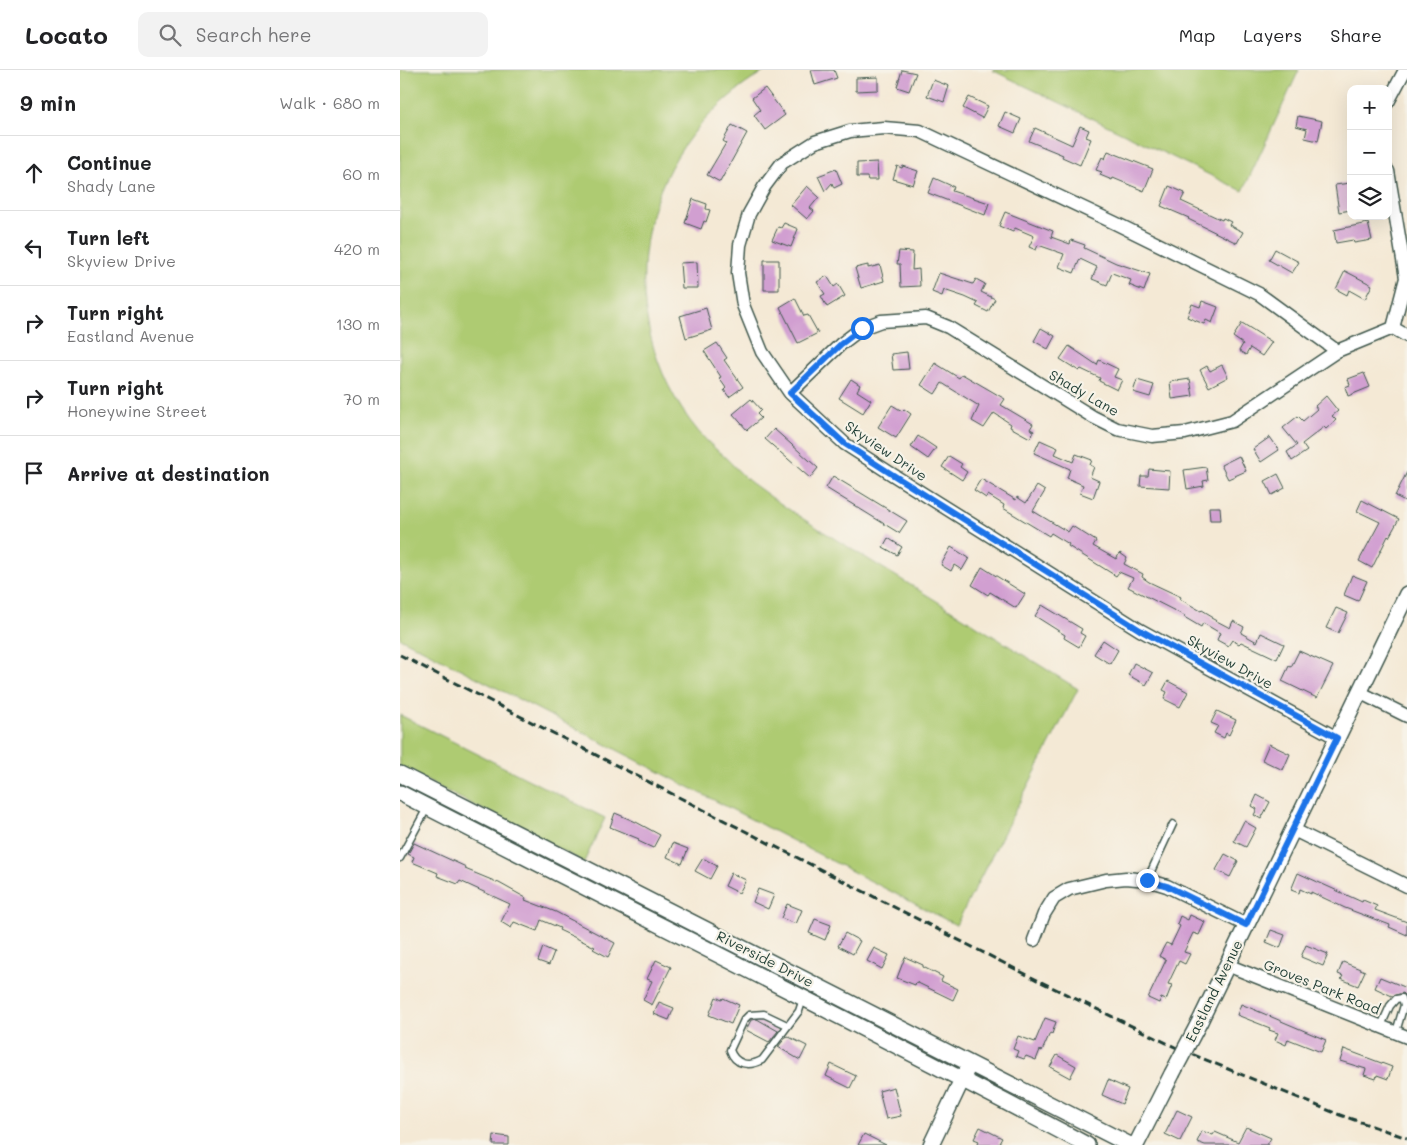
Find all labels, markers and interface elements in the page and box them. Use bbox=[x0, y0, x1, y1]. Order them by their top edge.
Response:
search box bbox=[138, 12, 488, 57]
text: Locato bbox=[25, 19, 108, 50]
icon: search bbox=[156, 21, 184, 49]
text: Search here bbox=[196, 22, 311, 47]
text: Map bbox=[1179, 23, 1215, 47]
text: Layers bbox=[1243, 23, 1302, 47]
text: Share bbox=[1330, 23, 1382, 47]
map controls bbox=[1347, 85, 1392, 220]
button: + bbox=[1347, 85, 1392, 130]
text: 9 min bbox=[20, 89, 76, 116]
text: Walk · 680 m bbox=[279, 92, 380, 113]
button: − bbox=[1347, 130, 1392, 175]
text: Continue bbox=[67, 150, 152, 175]
icon: ahead bbox=[20, 159, 48, 187]
text: 60 m bbox=[343, 163, 380, 184]
text: Shady Lane bbox=[67, 175, 156, 196]
button: layers bbox=[1347, 175, 1392, 220]
text: Turn left bbox=[67, 225, 150, 250]
icon: left bbox=[20, 234, 48, 262]
text: 420 m bbox=[334, 238, 380, 259]
text: Skyview Drive bbox=[67, 250, 176, 271]
text: Turn right bbox=[67, 300, 164, 325]
icon: right bbox=[20, 309, 48, 337]
text: 130 m bbox=[336, 313, 380, 334]
route start bbox=[851, 317, 874, 340]
text: Eastland Avenue bbox=[67, 325, 194, 346]
street label: Shady Lane bbox=[1046, 365, 1123, 420]
text: Turn right bbox=[67, 375, 164, 400]
icon: right bbox=[20, 384, 48, 412]
text: 70 m bbox=[343, 388, 380, 409]
text: Honeywine Street bbox=[67, 400, 207, 421]
street label: Skyview Drive bbox=[841, 416, 931, 485]
icon: arrive bbox=[20, 459, 48, 487]
text: Arrive at destination bbox=[67, 461, 270, 486]
street label: Skyview Drive bbox=[1184, 630, 1277, 693]
route end bbox=[1136, 869, 1159, 892]
street label: Riverside Drive bbox=[713, 926, 817, 991]
street label: Eastland Avenue bbox=[1181, 937, 1247, 1045]
street label: Groves Park Road bbox=[1261, 954, 1383, 1019]

